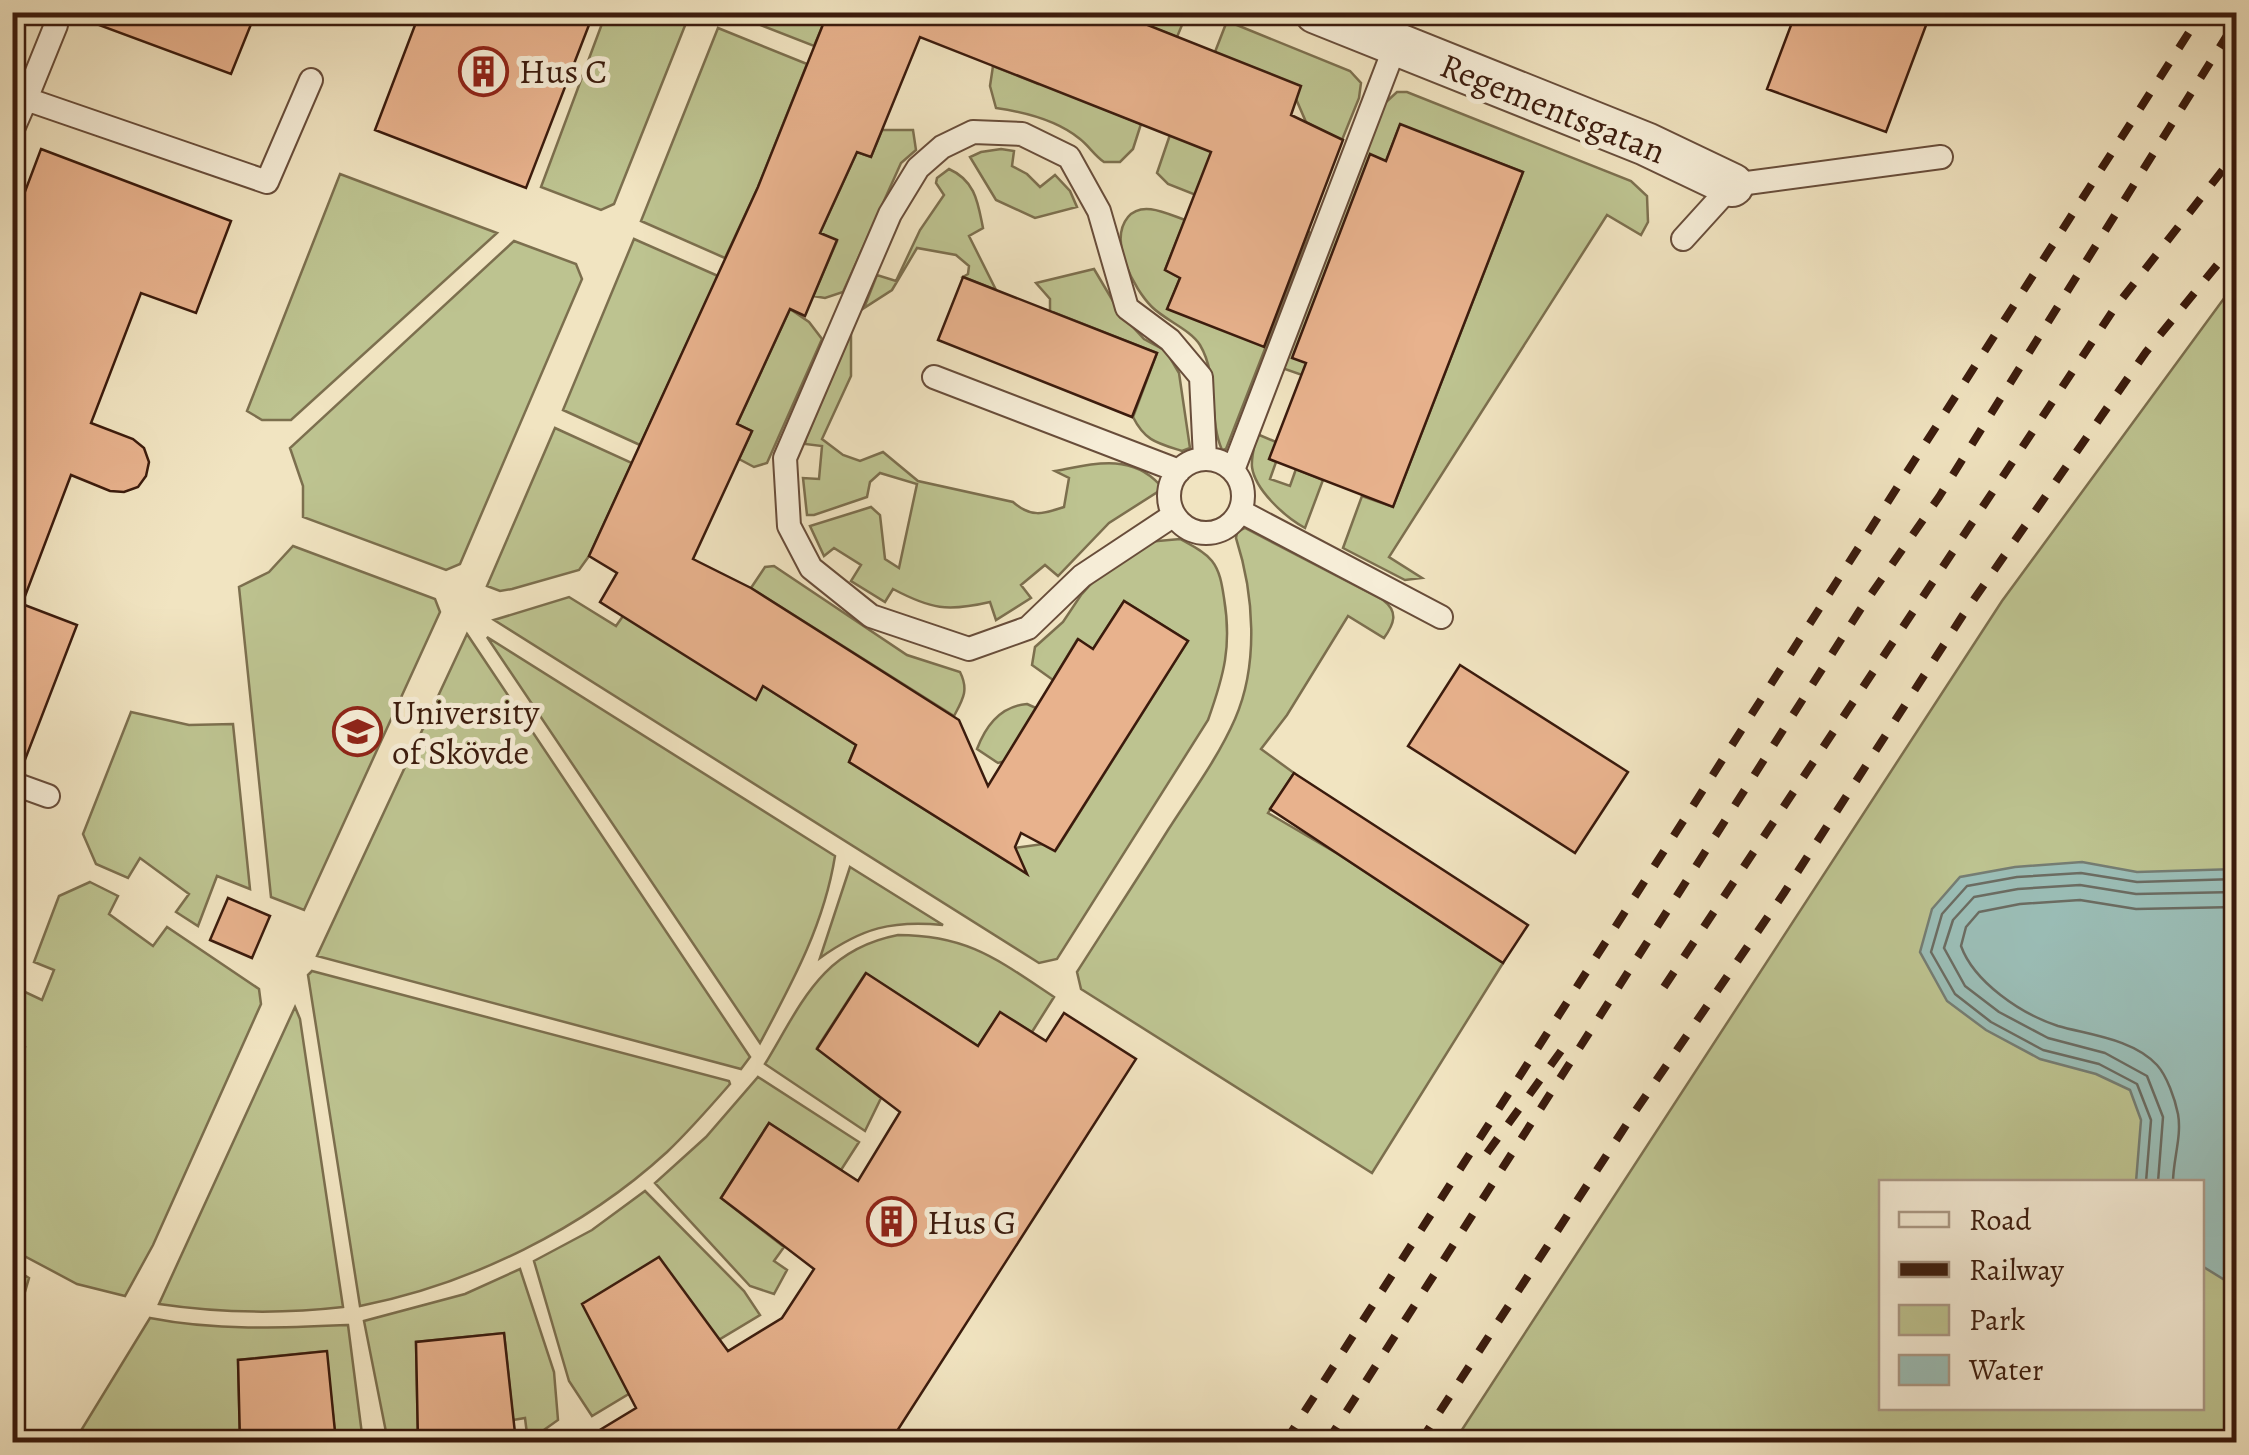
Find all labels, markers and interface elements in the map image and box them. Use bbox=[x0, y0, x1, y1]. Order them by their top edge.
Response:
street label: Regementsgatan bbox=[1433, 41, 1673, 175]
building icon: Hus C bbox=[458, 45, 510, 97]
place label: Hus C bbox=[519, 47, 607, 95]
place label: University of Skövde bbox=[392, 688, 540, 776]
school or university icon: University of Skövde bbox=[331, 706, 383, 758]
legend bbox=[1879, 1180, 2204, 1410]
building icon: Hus G bbox=[866, 1196, 918, 1248]
place label: Hus G bbox=[927, 1198, 1017, 1246]
text: Road bbox=[1969, 1200, 2032, 1240]
text: Railway bbox=[1969, 1250, 2065, 1290]
text: Park bbox=[1969, 1300, 2025, 1340]
text: Water bbox=[1968, 1350, 2043, 1390]

